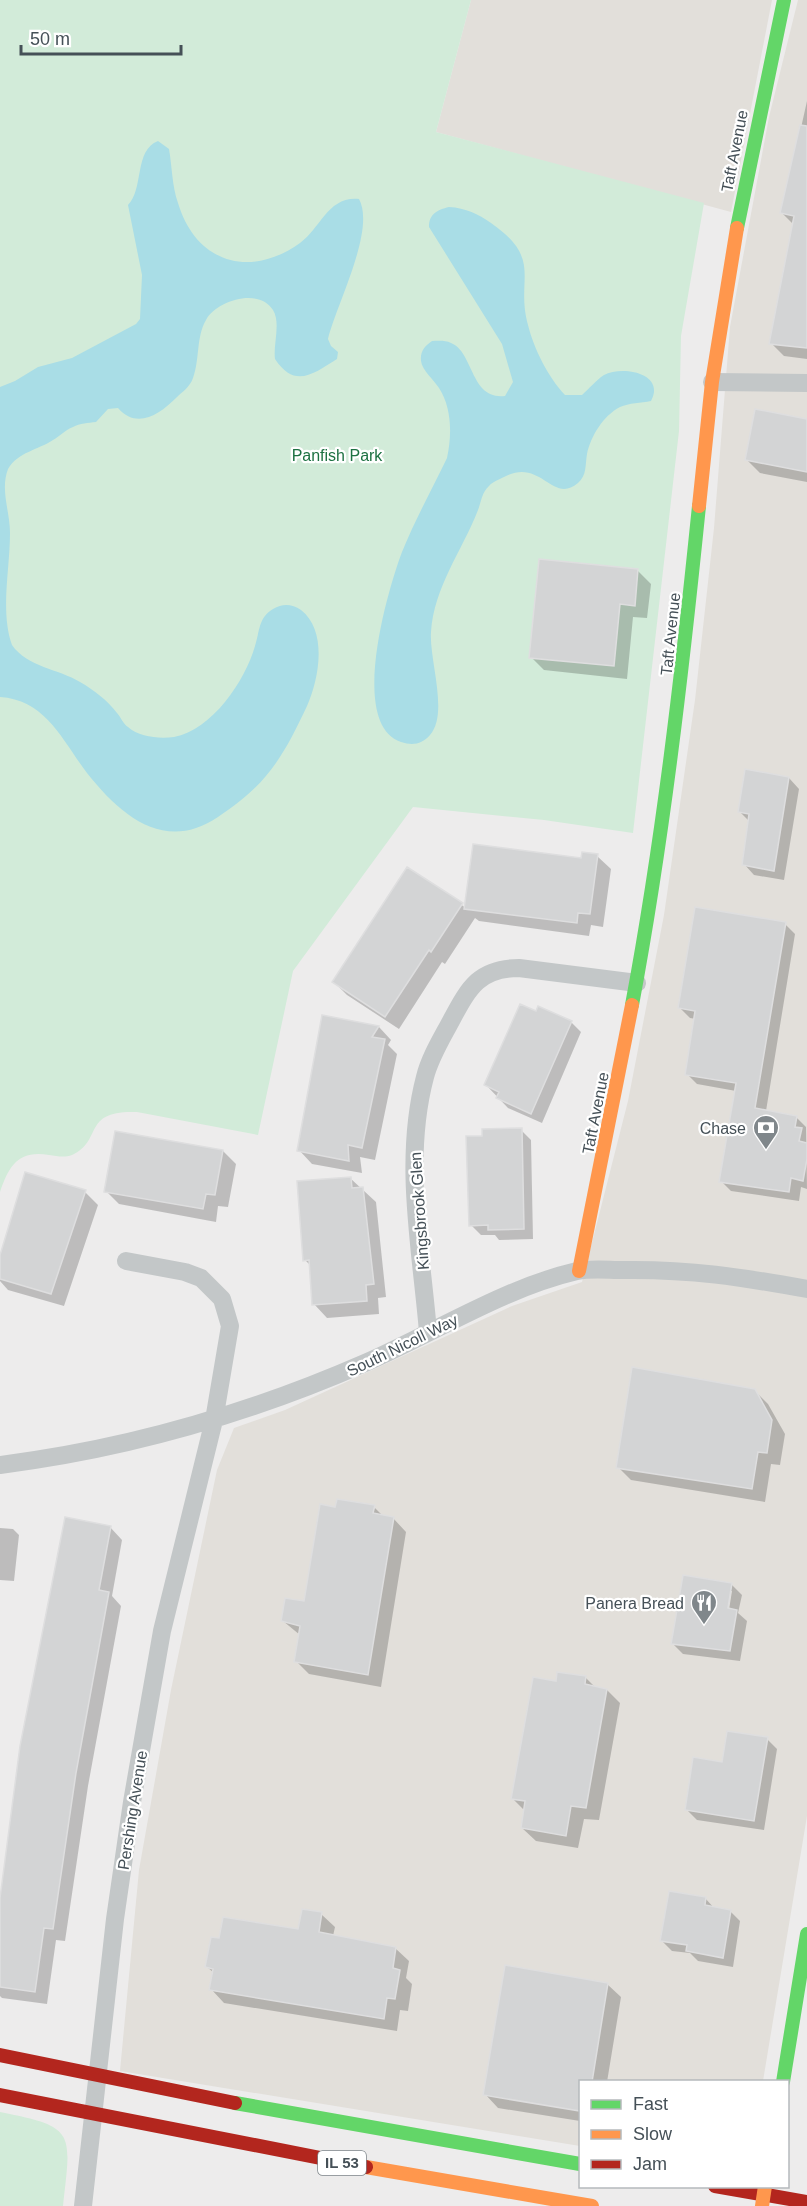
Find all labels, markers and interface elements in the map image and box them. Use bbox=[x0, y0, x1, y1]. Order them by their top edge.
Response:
scale bar bbox=[21, 18, 182, 56]
text: 50 m bbox=[30, 29, 70, 49]
street label: Taft Avenue bbox=[718, 108, 751, 194]
park label: Panfish Park bbox=[292, 447, 383, 464]
street label: Taft Avenue bbox=[658, 592, 683, 676]
street label: Taft Avenue bbox=[579, 1070, 612, 1156]
bank icon: Chase bbox=[751, 1113, 781, 1151]
place label: Chase bbox=[700, 1120, 746, 1137]
street label: Kingsbrook Glen bbox=[407, 1151, 432, 1271]
street label: South Nicoll Way bbox=[344, 1311, 460, 1380]
restaurant icon: Panera Bread bbox=[689, 1588, 719, 1626]
place label: Panera Bread bbox=[585, 1595, 684, 1612]
street label: Pershing Avenue bbox=[115, 1749, 150, 1871]
legend bbox=[579, 2080, 789, 2188]
text: Fast bbox=[633, 2094, 668, 2114]
text: Slow bbox=[633, 2124, 673, 2144]
road number: IL 53 bbox=[318, 2151, 366, 2175]
text: Jam bbox=[633, 2154, 667, 2174]

